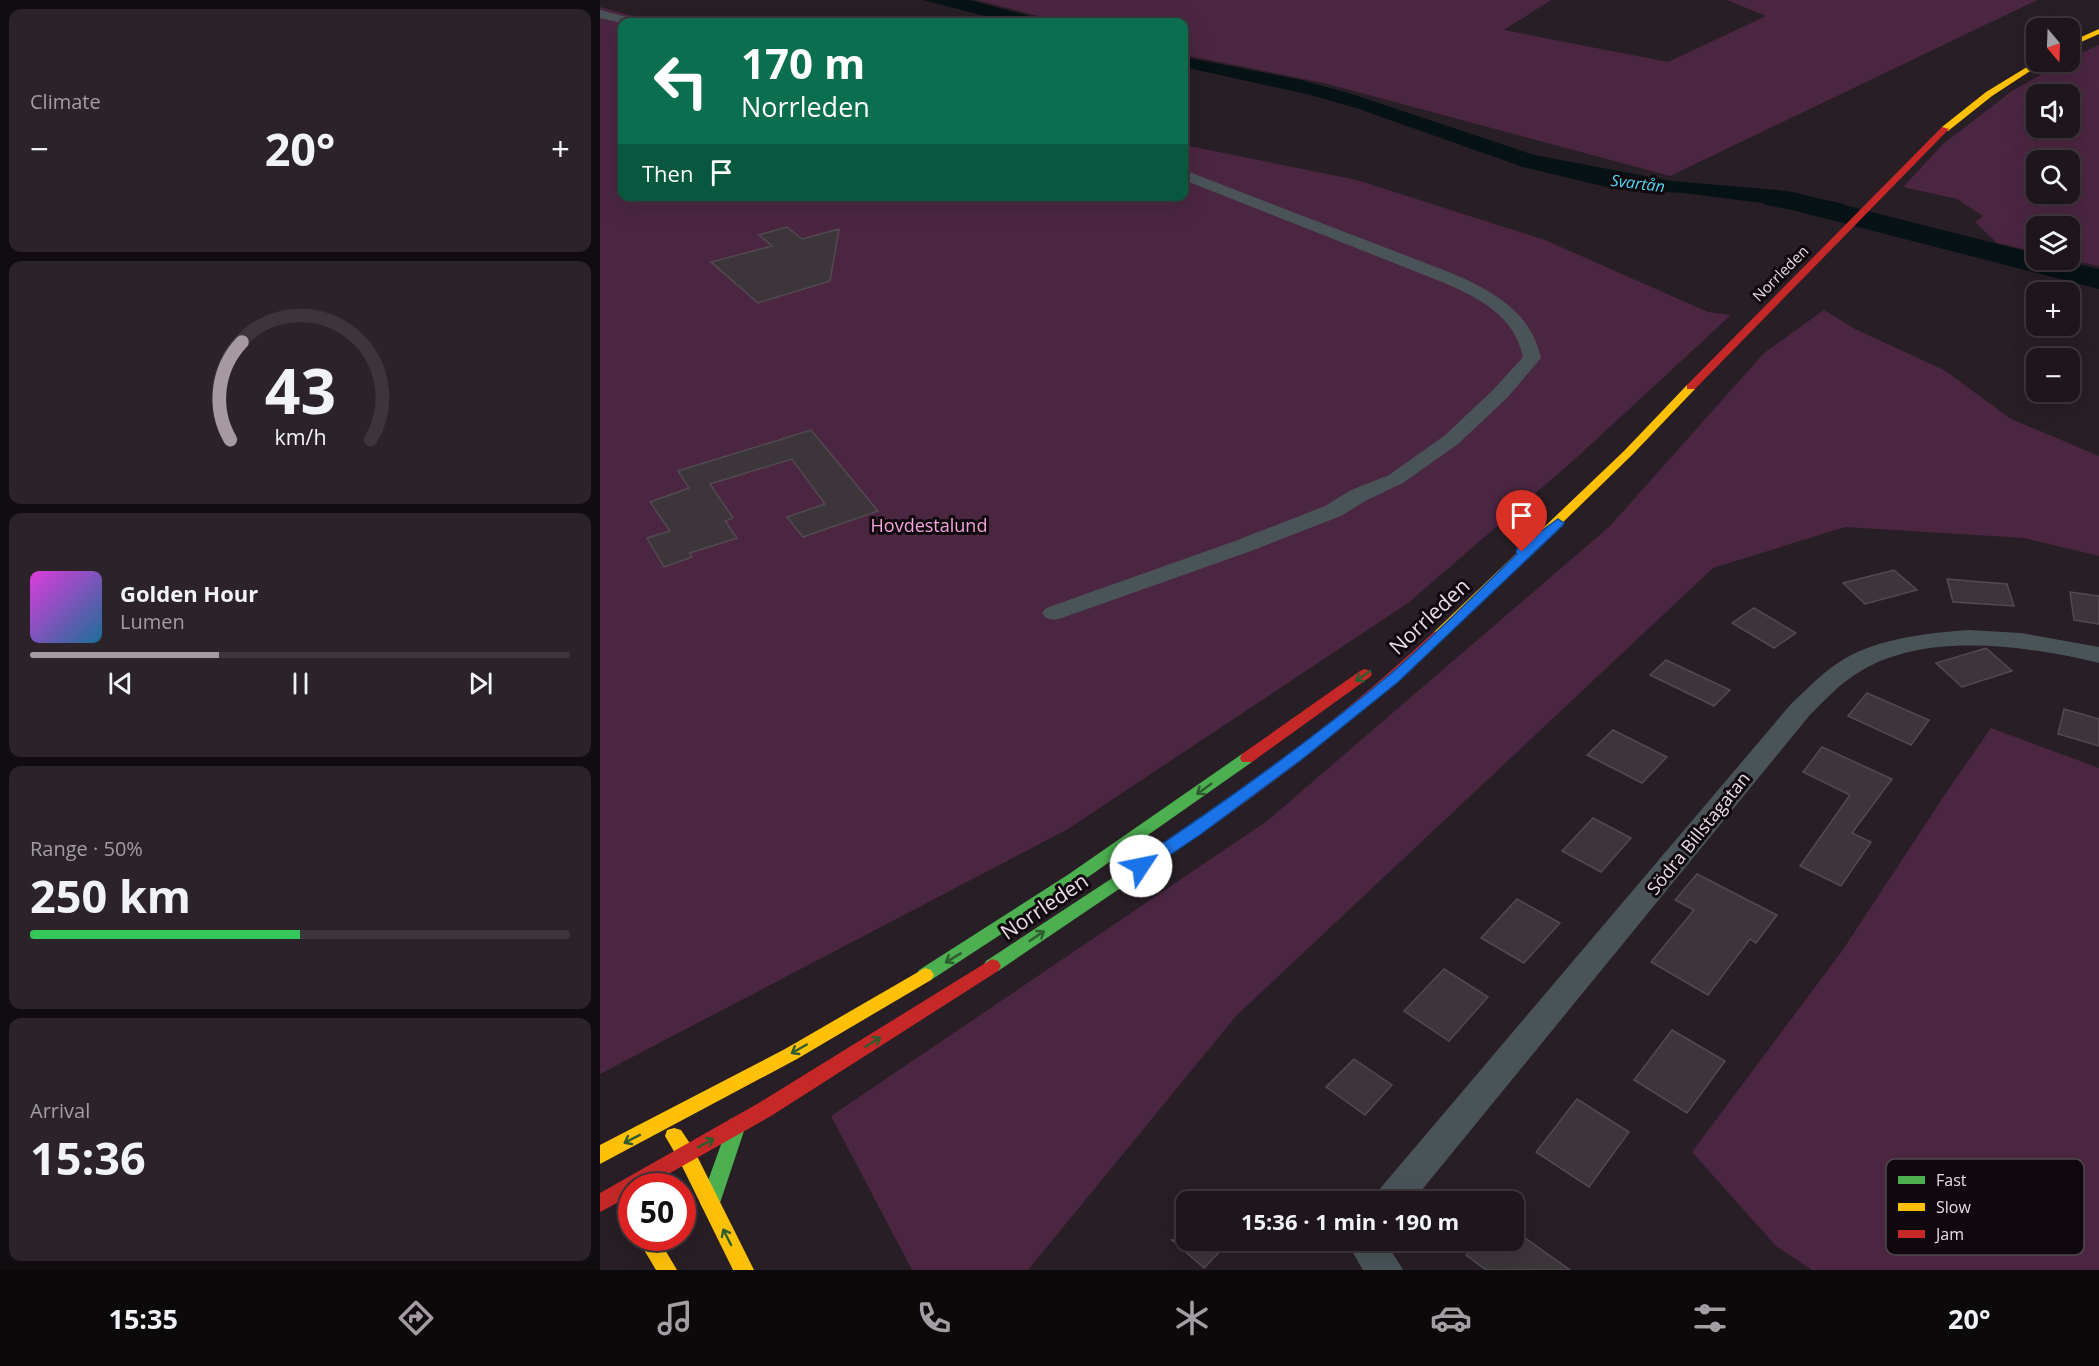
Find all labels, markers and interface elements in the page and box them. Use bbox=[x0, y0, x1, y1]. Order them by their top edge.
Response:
north arrow bbox=[2026, 18, 2080, 72]
map controls bbox=[2026, 18, 2080, 402]
text: 170 m bbox=[741, 34, 865, 91]
icon: left bbox=[642, 42, 720, 120]
button: sound bbox=[2026, 84, 2080, 138]
text: Climate bbox=[30, 88, 101, 115]
text: Norrleden bbox=[741, 88, 870, 125]
text: 20° bbox=[265, 118, 335, 179]
text: − bbox=[30, 126, 49, 171]
text: + bbox=[551, 126, 570, 171]
button: search bbox=[2026, 150, 2080, 204]
icon: arrive bbox=[705, 156, 738, 189]
text: Then bbox=[642, 158, 693, 188]
water label: Svartån bbox=[1610, 169, 1666, 197]
button: layers bbox=[2026, 216, 2080, 270]
street label: Norrleden bbox=[1748, 241, 1812, 305]
button: + bbox=[2026, 282, 2080, 336]
text: 43 bbox=[264, 347, 336, 432]
button: − bbox=[2026, 348, 2080, 402]
text: km/h bbox=[274, 422, 326, 451]
pin bbox=[1496, 490, 1547, 552]
icon: arrive bbox=[1505, 499, 1538, 532]
park label: Hovdestalund bbox=[871, 513, 987, 537]
street label: Norrleden bbox=[1383, 572, 1475, 660]
text: Golden Hour bbox=[120, 578, 258, 608]
text: Lumen bbox=[120, 608, 185, 635]
icon: previous bbox=[104, 667, 137, 700]
icon: pause bbox=[284, 667, 317, 700]
icon: next bbox=[464, 667, 497, 700]
one-way arrow bbox=[1355, 670, 1371, 682]
street label: Södra Billstagatan bbox=[1641, 767, 1755, 899]
one-way arrow bbox=[1197, 783, 1213, 795]
position arrow bbox=[1109, 834, 1173, 898]
text: Range · 50% bbox=[30, 835, 143, 862]
text: 250 km bbox=[30, 865, 191, 926]
street label: Norrleden bbox=[995, 866, 1093, 946]
one-way arrow bbox=[1028, 930, 1044, 942]
one-way arrow bbox=[945, 952, 962, 964]
one-way arrow bbox=[864, 1035, 881, 1048]
one-way arrow bbox=[791, 1043, 808, 1055]
text: Arrival bbox=[30, 1097, 90, 1124]
text: 15:36 bbox=[30, 1127, 146, 1188]
one-way arrow bbox=[624, 1133, 642, 1145]
one-way arrow bbox=[697, 1136, 714, 1148]
legend bbox=[1886, 1159, 2084, 1255]
text: Fast bbox=[1936, 1169, 1967, 1191]
speed limit sign: 50 bbox=[618, 1173, 696, 1251]
text: Slow bbox=[1936, 1196, 1971, 1218]
text: 15:36 · 1 min · 190 m bbox=[1241, 1206, 1459, 1236]
text: Jam bbox=[1934, 1223, 1964, 1245]
one-way arrow bbox=[721, 1228, 732, 1246]
icon: directions bbox=[395, 1297, 437, 1339]
icon: music bbox=[654, 1297, 696, 1339]
icon: phone bbox=[913, 1297, 955, 1339]
icon: climate bbox=[1171, 1297, 1213, 1339]
icon: car bbox=[1430, 1297, 1472, 1339]
icon: filters bbox=[1689, 1297, 1731, 1339]
text: 15:35 bbox=[108, 1300, 178, 1337]
text: 20° bbox=[1948, 1300, 1990, 1337]

